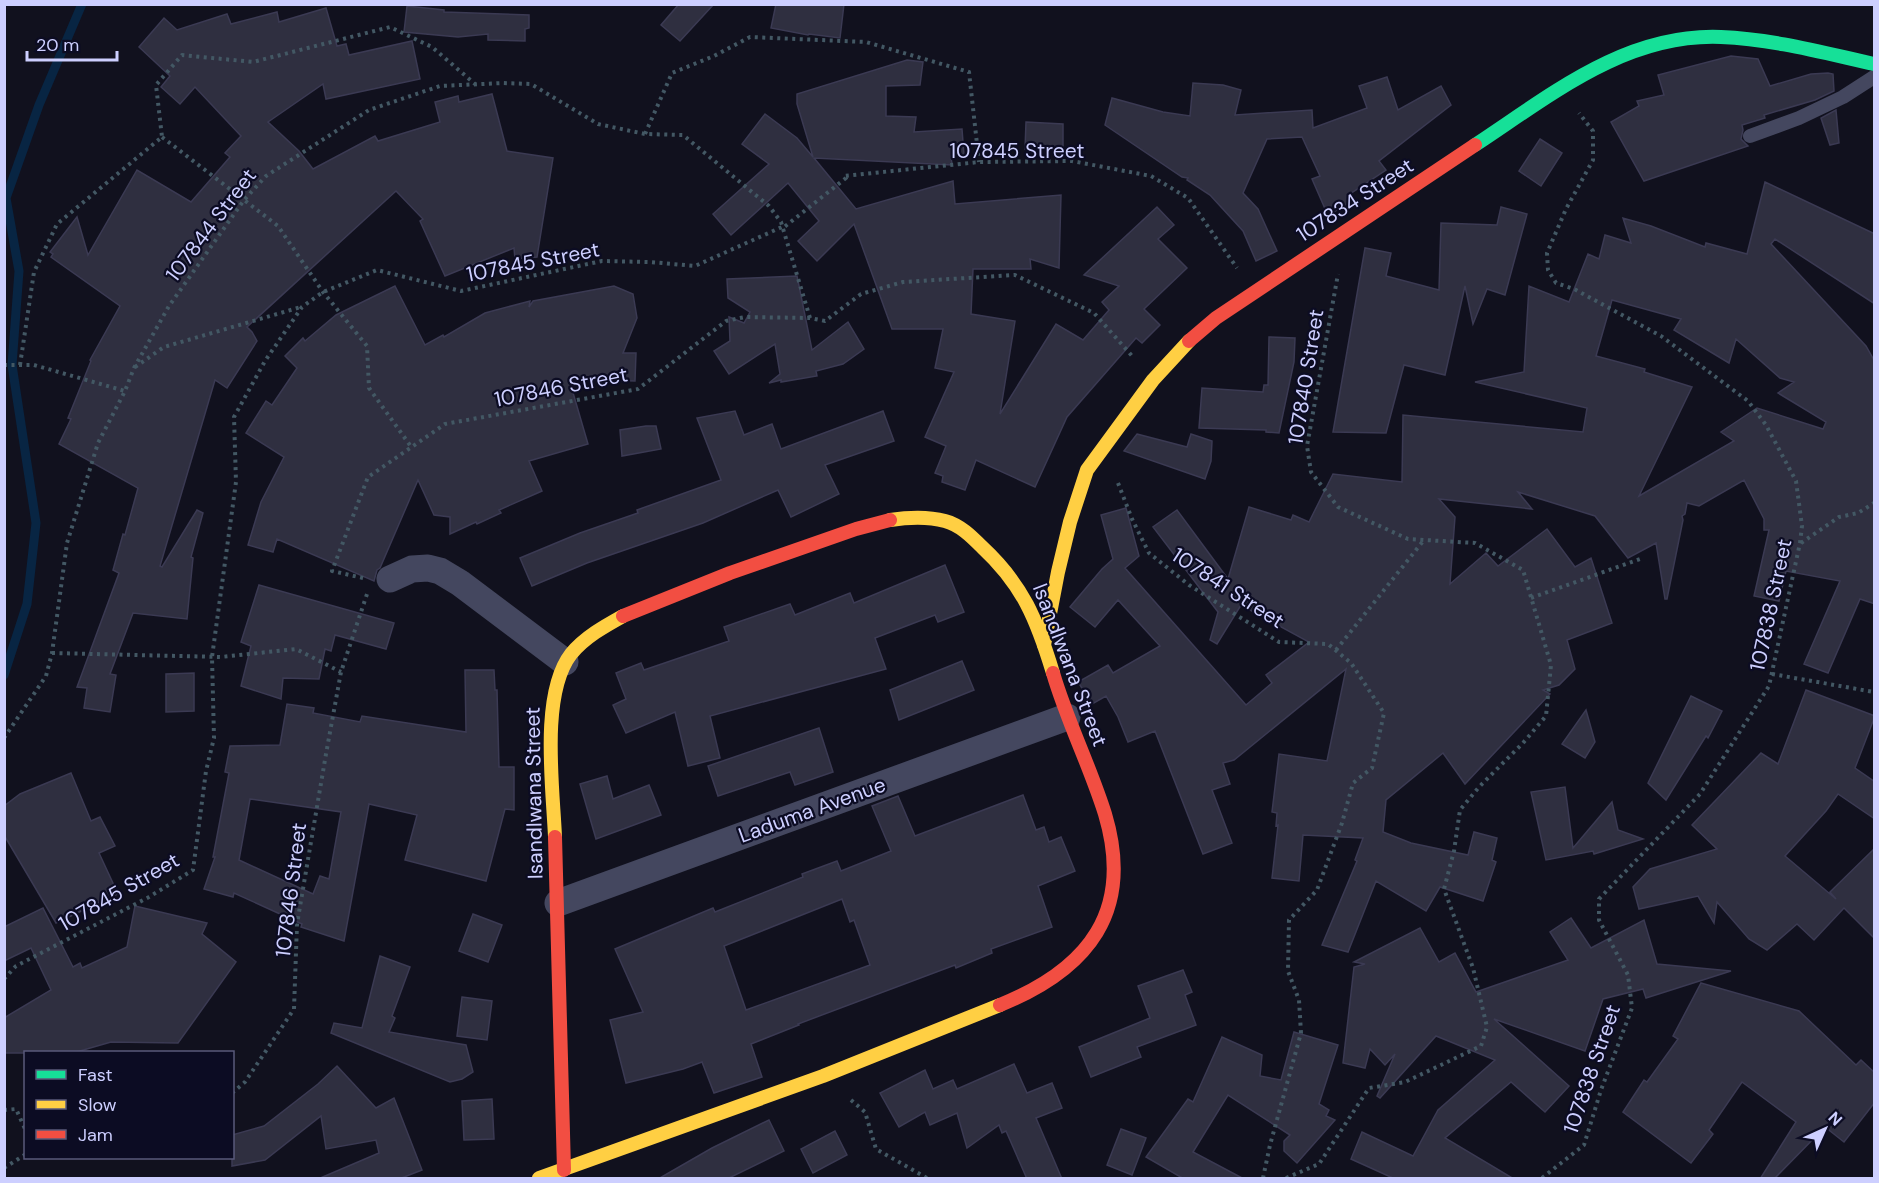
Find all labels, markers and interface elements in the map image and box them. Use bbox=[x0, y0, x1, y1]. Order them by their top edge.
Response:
scale bar bbox=[27, 24, 117, 62]
text: 20 m bbox=[36, 33, 79, 57]
street label: 107845 Street bbox=[950, 137, 1084, 165]
street label: 107834 Street bbox=[1291, 152, 1419, 248]
street label: 107844 Street bbox=[159, 163, 263, 287]
street label: 107845 Street bbox=[464, 235, 602, 289]
street label: 107840 Street bbox=[1281, 307, 1331, 447]
street label: 107846 Street bbox=[492, 360, 630, 414]
street label: 107838 Street bbox=[1743, 536, 1799, 674]
street label: 107841 Street bbox=[1166, 541, 1290, 635]
street label: Isandlwana Street bbox=[1026, 579, 1114, 751]
street label: Isandlwana Street bbox=[518, 707, 550, 879]
street label: Laduma Avenue bbox=[734, 770, 890, 850]
street label: 107846 Street bbox=[269, 821, 313, 959]
street label: 107845 Street bbox=[54, 846, 184, 938]
street label: 107838 Street bbox=[1557, 1001, 1627, 1137]
legend bbox=[24, 1051, 234, 1159]
text: Fast bbox=[78, 1063, 113, 1087]
text: Slow bbox=[78, 1093, 117, 1117]
north arrow bbox=[1795, 1099, 1855, 1159]
text: N bbox=[1824, 1107, 1847, 1130]
text: Jam bbox=[78, 1123, 113, 1147]

